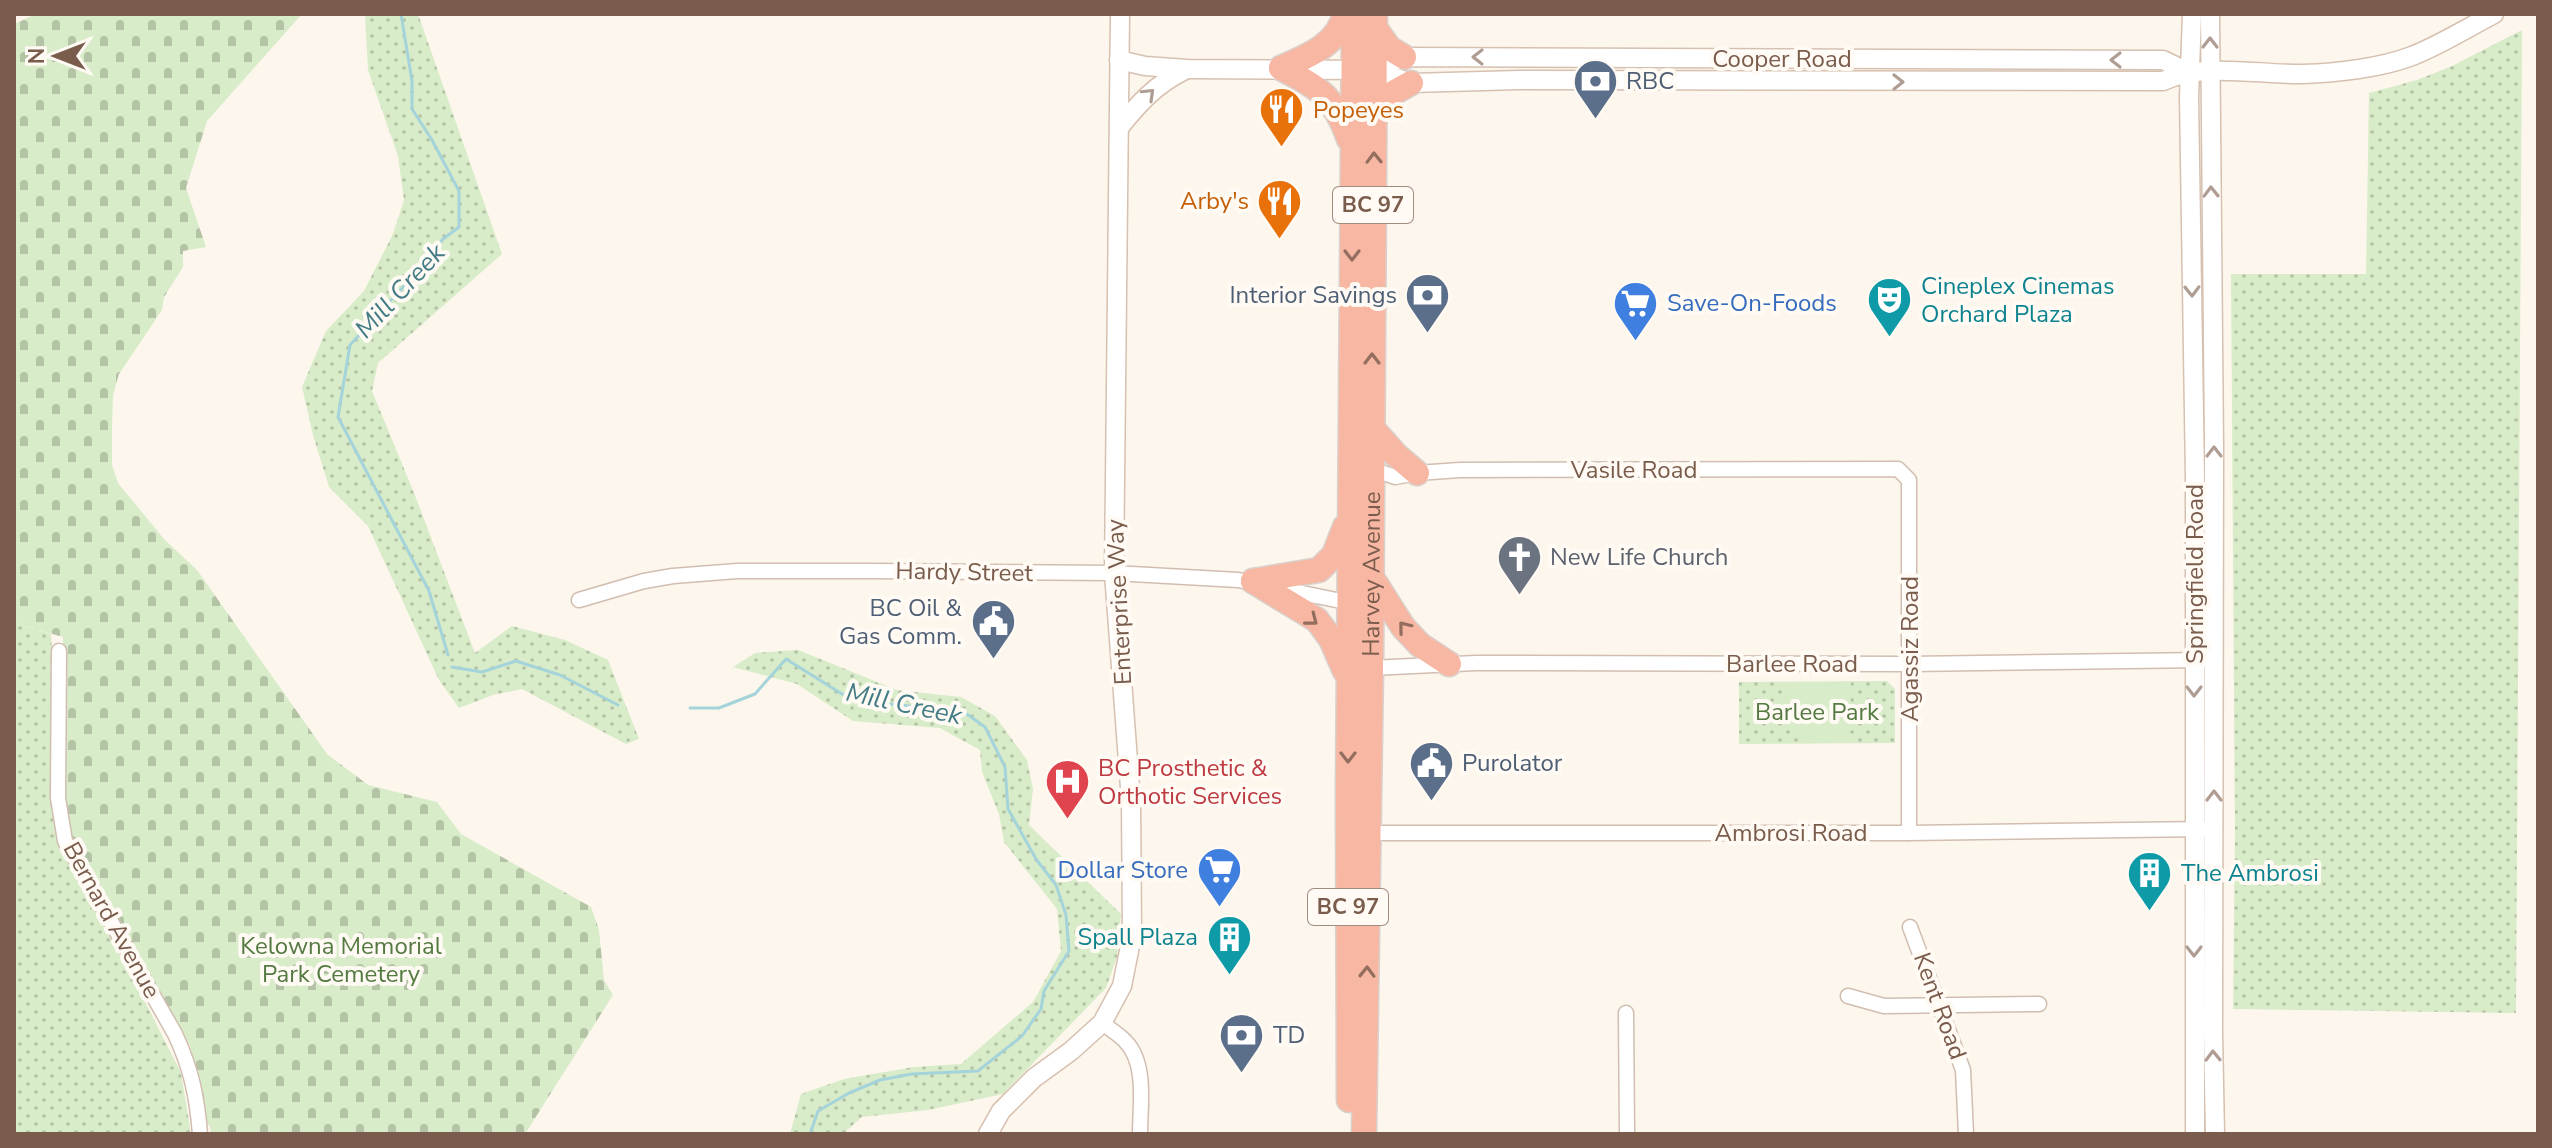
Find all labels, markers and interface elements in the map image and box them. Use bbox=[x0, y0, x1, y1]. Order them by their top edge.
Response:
north arrow bbox=[16, 16, 96, 96]
one-way arrow bbox=[2201, 36, 2219, 49]
street label: Cooper Road bbox=[1712, 43, 1852, 75]
text: N bbox=[22, 48, 52, 64]
one-way arrow bbox=[1471, 48, 1484, 66]
one-way arrow bbox=[2109, 51, 2122, 69]
bank icon: RBC bbox=[1571, 57, 1619, 120]
place label: RBC bbox=[1626, 65, 1674, 97]
one-way arrow bbox=[1892, 73, 1905, 90]
restaurant icon: Popeyes bbox=[1258, 86, 1306, 149]
one-way arrow bbox=[1140, 89, 1154, 103]
place label: Popeyes bbox=[1313, 94, 1404, 126]
one-way arrow bbox=[1365, 151, 1382, 164]
restaurant icon: Arby's bbox=[1256, 177, 1304, 240]
place label: Arby's bbox=[1180, 185, 1249, 217]
one-way arrow bbox=[2202, 185, 2220, 198]
road number: BC 97 bbox=[1333, 187, 1413, 223]
water label: Mill Creek bbox=[347, 235, 454, 346]
one-way arrow bbox=[1343, 249, 1361, 262]
place label: Cineplex Cinemas Orchard Plaza bbox=[1921, 270, 2114, 330]
bank icon: Interior Savings bbox=[1404, 271, 1452, 334]
theatre icon: Cineplex Cinemas Orchard Plaza bbox=[1866, 276, 1914, 339]
place label: Interior Savings bbox=[1229, 279, 1397, 311]
supermarket icon: Save-On-Foods bbox=[1612, 279, 1660, 342]
one-way arrow bbox=[2183, 285, 2200, 298]
place label: Save-On-Foods bbox=[1667, 287, 1837, 319]
one-way arrow bbox=[1363, 352, 1381, 365]
one-way arrow bbox=[2205, 445, 2223, 458]
street label: Vasile Road bbox=[1570, 454, 1697, 486]
street label: Springfield Road bbox=[2179, 484, 2211, 664]
street label: Harvey Avenue bbox=[1355, 491, 1388, 657]
street label: Enterprise Way bbox=[1099, 518, 1139, 686]
church icon: New Life Church bbox=[1495, 533, 1543, 596]
place label: New Life Church bbox=[1550, 541, 1728, 573]
street label: Hardy Street bbox=[895, 555, 1034, 589]
street label: Agassiz Road bbox=[1894, 576, 1926, 722]
place label: BC Oil & Gas Comm. bbox=[839, 592, 962, 652]
public building icon: BC Oil & Gas Comm. bbox=[969, 598, 1017, 661]
one-way arrow bbox=[1303, 611, 1318, 625]
one-way arrow bbox=[1399, 622, 1414, 636]
street label: Barlee Road bbox=[1726, 648, 1858, 680]
water label: Mill Creek bbox=[843, 675, 966, 734]
one-way arrow bbox=[2185, 685, 2203, 698]
park label: Barlee Park bbox=[1755, 696, 1880, 728]
public building icon: Purolator bbox=[1407, 739, 1455, 802]
place label: Purolator bbox=[1462, 747, 1563, 779]
one-way arrow bbox=[1339, 751, 1357, 764]
place label: BC Prosthetic & Orthotic Services bbox=[1098, 752, 1282, 812]
hospital icon: BC Prosthetic & Orthotic Services bbox=[1043, 758, 1091, 821]
one-way arrow bbox=[2205, 789, 2223, 802]
street label: Ambrosi Road bbox=[1715, 817, 1867, 849]
street label: Bernard Avenue bbox=[56, 836, 168, 1004]
supermarket icon: Dollar Store bbox=[1195, 846, 1243, 909]
building icon: The Ambrosi bbox=[2126, 849, 2174, 912]
place label: Dollar Store bbox=[1058, 854, 1188, 886]
place label: The Ambrosi bbox=[2181, 857, 2319, 889]
road number: BC 97 bbox=[1308, 889, 1388, 925]
building icon: Spall Plaza bbox=[1205, 913, 1253, 976]
place label: Spall Plaza bbox=[1077, 921, 1198, 953]
park label: Kelowna Memorial Park Cemetery bbox=[240, 930, 442, 990]
one-way arrow bbox=[2186, 945, 2203, 958]
street label: Kent Road bbox=[1906, 948, 1974, 1064]
one-way arrow bbox=[1358, 965, 1376, 978]
bank icon: TD bbox=[1218, 1011, 1266, 1074]
place label: TD bbox=[1273, 1019, 1305, 1051]
one-way arrow bbox=[2204, 1049, 2222, 1062]

